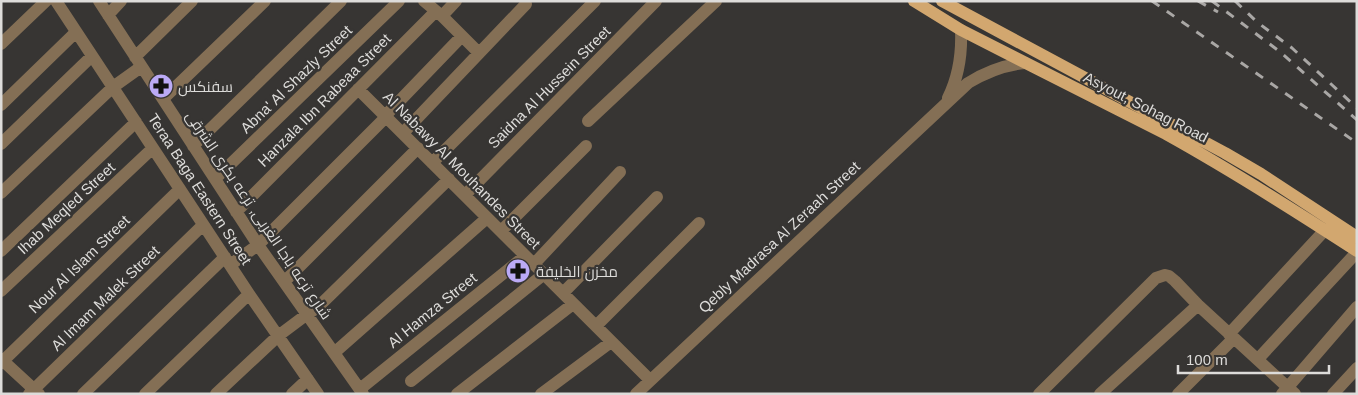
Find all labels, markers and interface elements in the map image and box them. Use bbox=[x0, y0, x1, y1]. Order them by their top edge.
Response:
street label: Abna' Al Shazly Street bbox=[237, 21, 356, 137]
street label: Saidna Al Hussein Street bbox=[484, 22, 614, 152]
street label: Hanzala Ibn Rabeaa Street bbox=[254, 29, 395, 170]
street label: Asyout, Sohag Road bbox=[1081, 68, 1211, 146]
pharmacy icon: سفنكس bbox=[148, 73, 174, 99]
place label: سفنكس bbox=[178, 78, 233, 97]
street label: Al Nabawy Al Mouhandes Street bbox=[380, 88, 545, 253]
street label: شارع ترعه باجا الغربى, ترعه بكرى الشرقى bbox=[180, 108, 335, 324]
street label: Teraa Baga Eastern Street bbox=[145, 110, 256, 268]
street label: Qebly Madrasa Al Zeraah Street bbox=[695, 157, 864, 316]
street label: Ihab Meqled Street bbox=[14, 158, 119, 257]
street label: Nour Al Islam Street bbox=[25, 211, 133, 316]
street label: Al Imam Malek Street bbox=[48, 242, 163, 354]
pharmacy icon: مخزن الخليفة bbox=[505, 258, 531, 284]
place label: مخزن الخليفة bbox=[536, 263, 618, 282]
street label: Al Hamza Street bbox=[384, 269, 480, 351]
scale bar bbox=[1178, 342, 1329, 374]
text: 100 m bbox=[1186, 351, 1228, 368]

